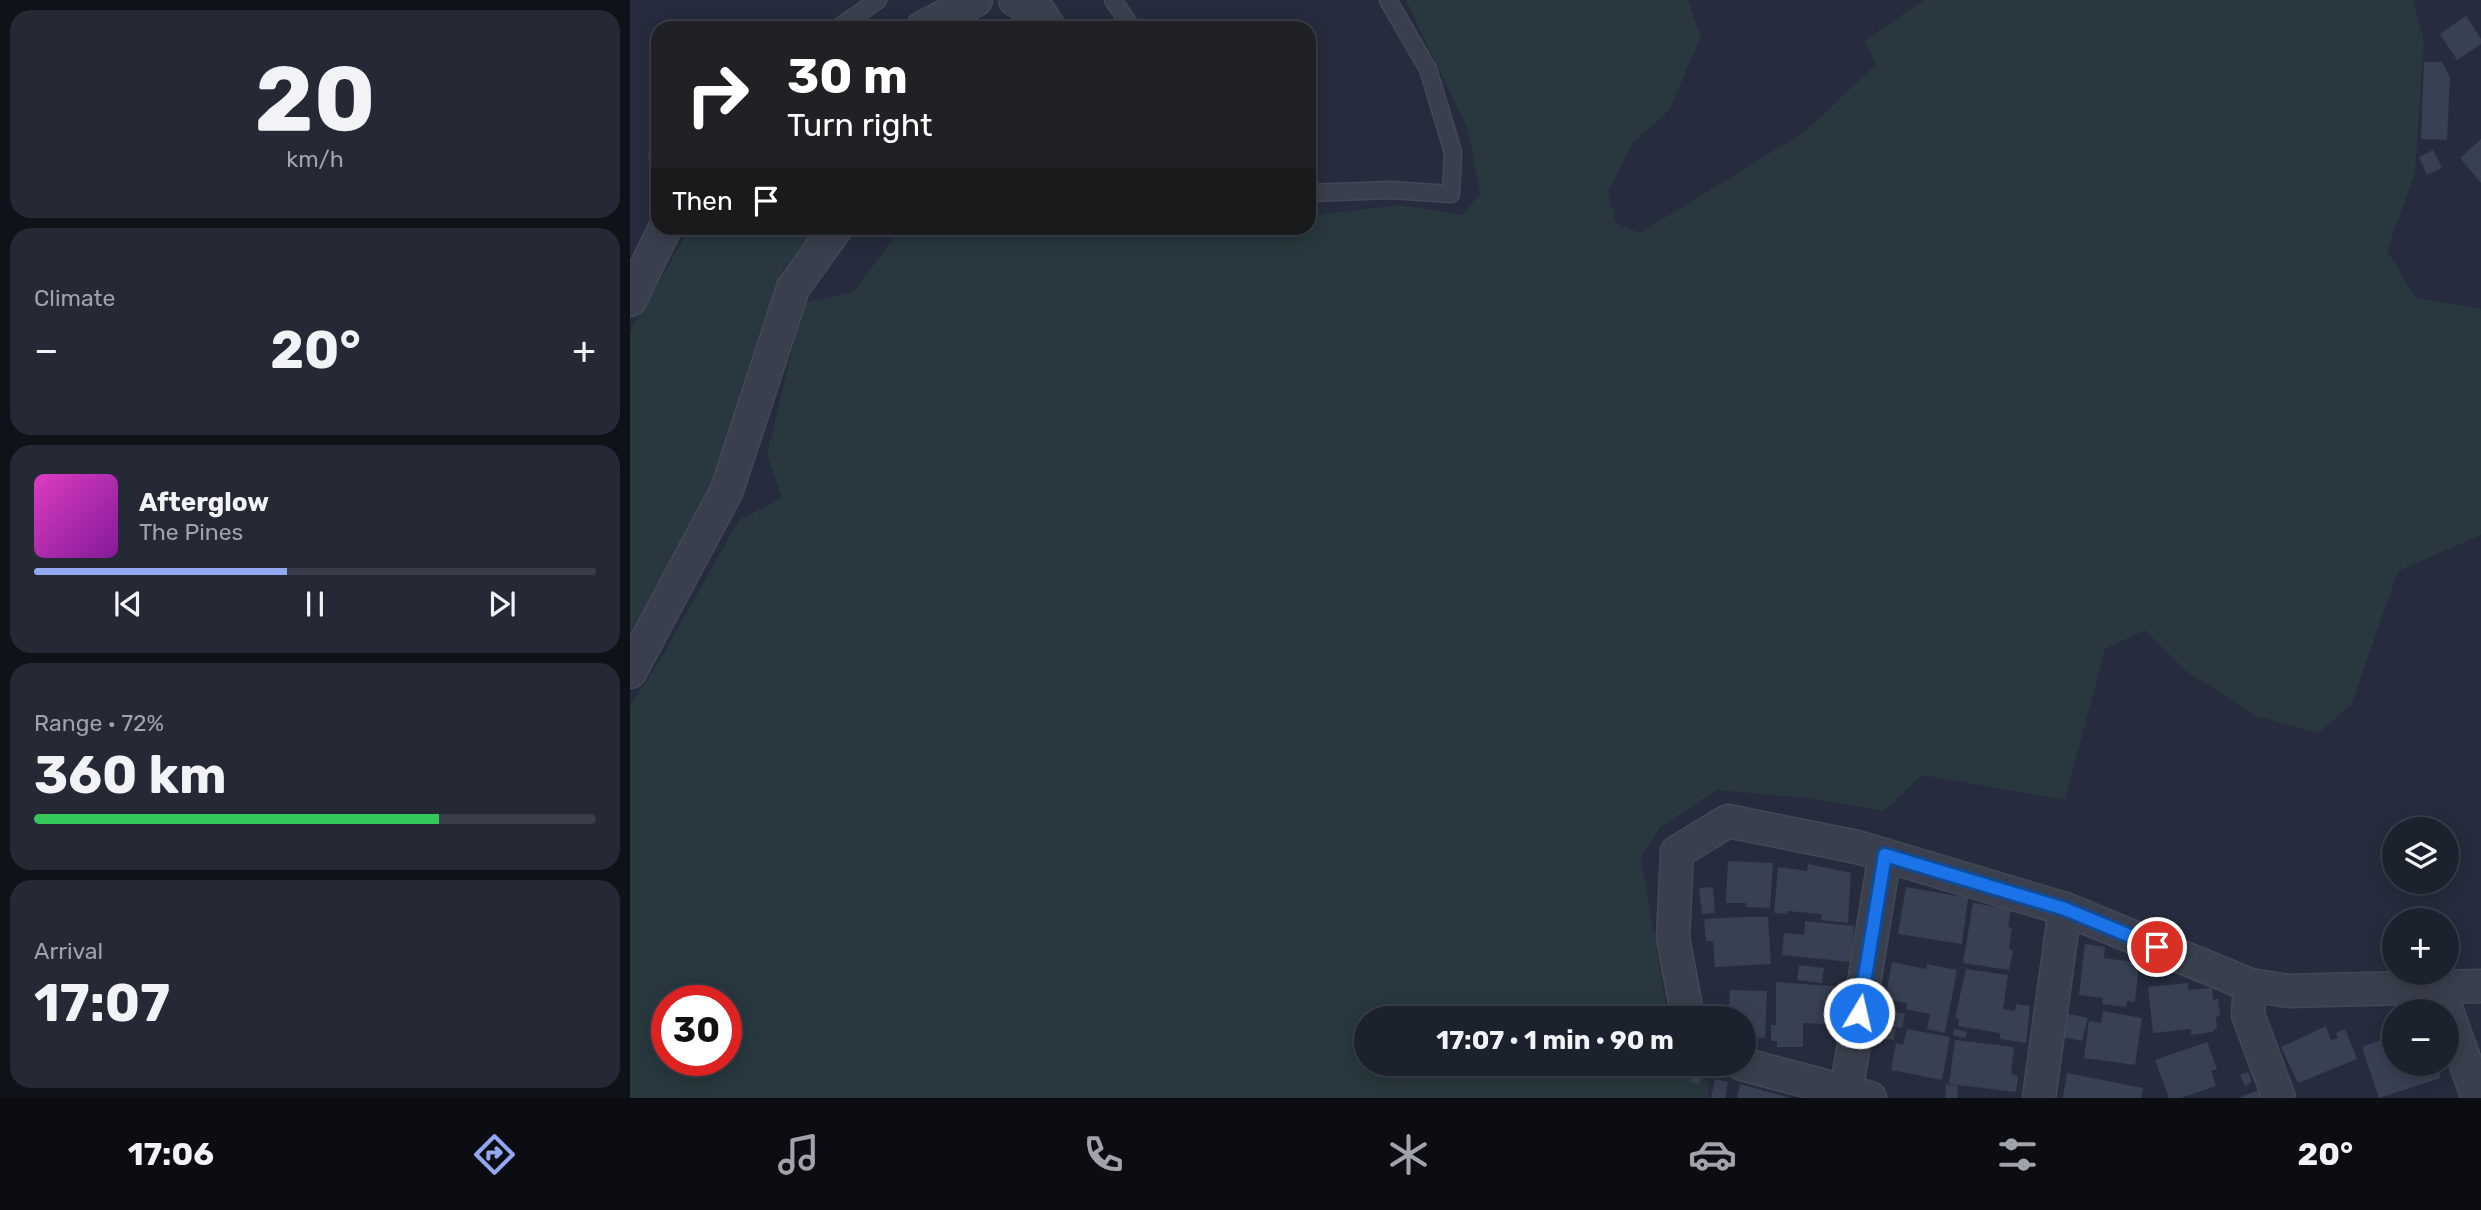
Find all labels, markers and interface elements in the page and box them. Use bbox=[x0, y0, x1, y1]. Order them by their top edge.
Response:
text: 20 bbox=[254, 45, 376, 153]
text: 30 m bbox=[787, 47, 908, 105]
icon: right bbox=[672, 49, 763, 140]
text: Turn right bbox=[787, 106, 932, 144]
text: km/h bbox=[286, 145, 344, 173]
icon: arrive bbox=[747, 182, 785, 220]
text: Then bbox=[672, 186, 733, 217]
text: Climate bbox=[34, 284, 115, 312]
text: 20° bbox=[270, 319, 361, 381]
text: − bbox=[34, 327, 59, 373]
text: + bbox=[572, 327, 596, 373]
text: Afterglow bbox=[139, 487, 269, 518]
text: The Pines bbox=[139, 518, 243, 546]
icon: previous bbox=[109, 585, 147, 623]
icon: pause bbox=[296, 585, 334, 623]
icon: next bbox=[483, 585, 521, 623]
text: Range · 72% bbox=[34, 709, 164, 737]
text: 360 km bbox=[34, 744, 227, 806]
map controls bbox=[2382, 817, 2459, 1076]
button: layers bbox=[2382, 817, 2459, 894]
button: + bbox=[2382, 908, 2459, 985]
pin bbox=[2127, 917, 2187, 977]
icon: arrive bbox=[2138, 928, 2176, 966]
text: Arrival bbox=[34, 937, 103, 965]
text: 17:07 bbox=[34, 972, 170, 1034]
position arrow bbox=[1822, 976, 1896, 1050]
speed limit sign: 30 bbox=[651, 985, 742, 1076]
button: − bbox=[2382, 999, 2459, 1076]
text: 17:07 · 1 min · 90 m bbox=[1436, 1025, 1674, 1056]
icon: directions bbox=[470, 1130, 519, 1179]
icon: music bbox=[774, 1130, 823, 1179]
icon: phone bbox=[1079, 1130, 1128, 1179]
icon: climate bbox=[1384, 1130, 1433, 1179]
icon: car bbox=[1688, 1130, 1737, 1179]
icon: filters bbox=[1993, 1130, 2042, 1179]
text: 17:06 bbox=[128, 1135, 214, 1173]
text: 20° bbox=[2297, 1135, 2353, 1173]

